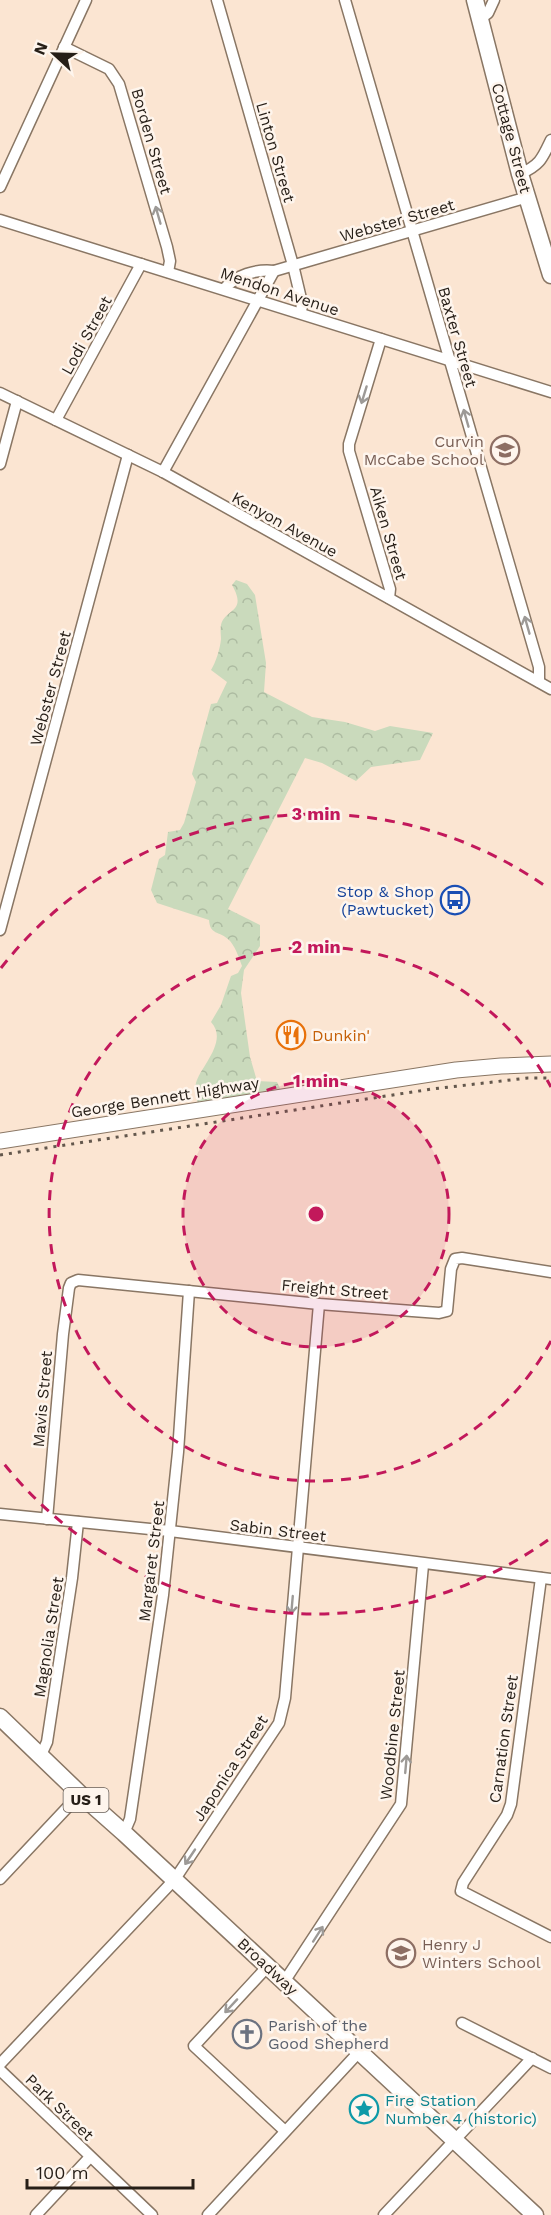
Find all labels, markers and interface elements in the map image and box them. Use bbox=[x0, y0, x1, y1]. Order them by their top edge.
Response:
north arrow bbox=[24, 24, 84, 84]
text: N bbox=[30, 40, 52, 58]
street label: Cottage Street bbox=[488, 81, 535, 196]
street label: Borden Street bbox=[127, 86, 176, 196]
street label: Linton Street bbox=[252, 100, 299, 205]
street label: Webster Street bbox=[338, 195, 457, 246]
one-way arrow bbox=[152, 206, 163, 225]
street label: Mendon Avenue bbox=[218, 263, 342, 320]
street label: Baxter Street bbox=[434, 285, 481, 390]
street label: Lodi Street bbox=[57, 292, 116, 378]
one-way arrow bbox=[358, 385, 369, 404]
one-way arrow bbox=[460, 409, 471, 428]
place label: Curvin McCabe School bbox=[364, 432, 484, 469]
school or university icon: Curvin McCabe School bbox=[489, 434, 521, 466]
street label: Aiken Street bbox=[366, 484, 411, 582]
street label: Kenyon Avenue bbox=[229, 488, 341, 561]
one-way arrow bbox=[521, 616, 532, 635]
street label: Webster Street bbox=[26, 628, 75, 748]
text: 3 min bbox=[291, 803, 341, 824]
place label: Stop & Shop (Pawtucket) bbox=[337, 882, 434, 919]
bus stop icon: Stop & Shop (Pawtucket) bbox=[439, 884, 471, 916]
text: 2 min bbox=[291, 936, 341, 957]
restaurant icon: Dunkin' bbox=[275, 1019, 307, 1051]
place label: Dunkin' bbox=[312, 1026, 370, 1045]
text: 1 min bbox=[293, 1070, 339, 1091]
street label: George Bennett Highway bbox=[70, 1073, 261, 1122]
centre of rings bbox=[306, 1204, 326, 1224]
street label: Freight Street bbox=[281, 1275, 390, 1304]
street label: Mavis Street bbox=[29, 1350, 56, 1448]
street label: Margaret Street bbox=[135, 1499, 168, 1623]
street label: Sabin Street bbox=[229, 1515, 328, 1546]
street label: Magnolia Street bbox=[30, 1575, 67, 1699]
one-way arrow bbox=[286, 1595, 297, 1615]
street label: Woodbine Street bbox=[376, 1669, 409, 1801]
street label: Carnation Street bbox=[485, 1673, 522, 1804]
street label: Japonica Street bbox=[189, 1711, 272, 1825]
one-way arrow bbox=[401, 1754, 412, 1774]
road number: US 1 bbox=[64, 1788, 109, 1812]
one-way arrow bbox=[184, 1848, 196, 1864]
one-way arrow bbox=[312, 1926, 324, 1943]
street label: Broadway bbox=[234, 1934, 302, 2000]
place label: Henry J Winters School bbox=[422, 1935, 541, 1972]
school or university icon: Henry J Winters School bbox=[385, 1937, 417, 1969]
one-way arrow bbox=[224, 1998, 238, 2013]
place label: Parish of the Good Shepherd bbox=[268, 2016, 389, 2053]
church icon: Parish of the Good Shepherd bbox=[231, 2018, 263, 2050]
street label: Park Street bbox=[22, 2070, 98, 2145]
place label: Fire Station Number 4 (historic) bbox=[385, 2091, 537, 2128]
place icon: Fire Station Number 4 (historic) bbox=[348, 2093, 380, 2125]
scale bar bbox=[27, 2152, 194, 2190]
text: 100 m bbox=[36, 2162, 89, 2183]

